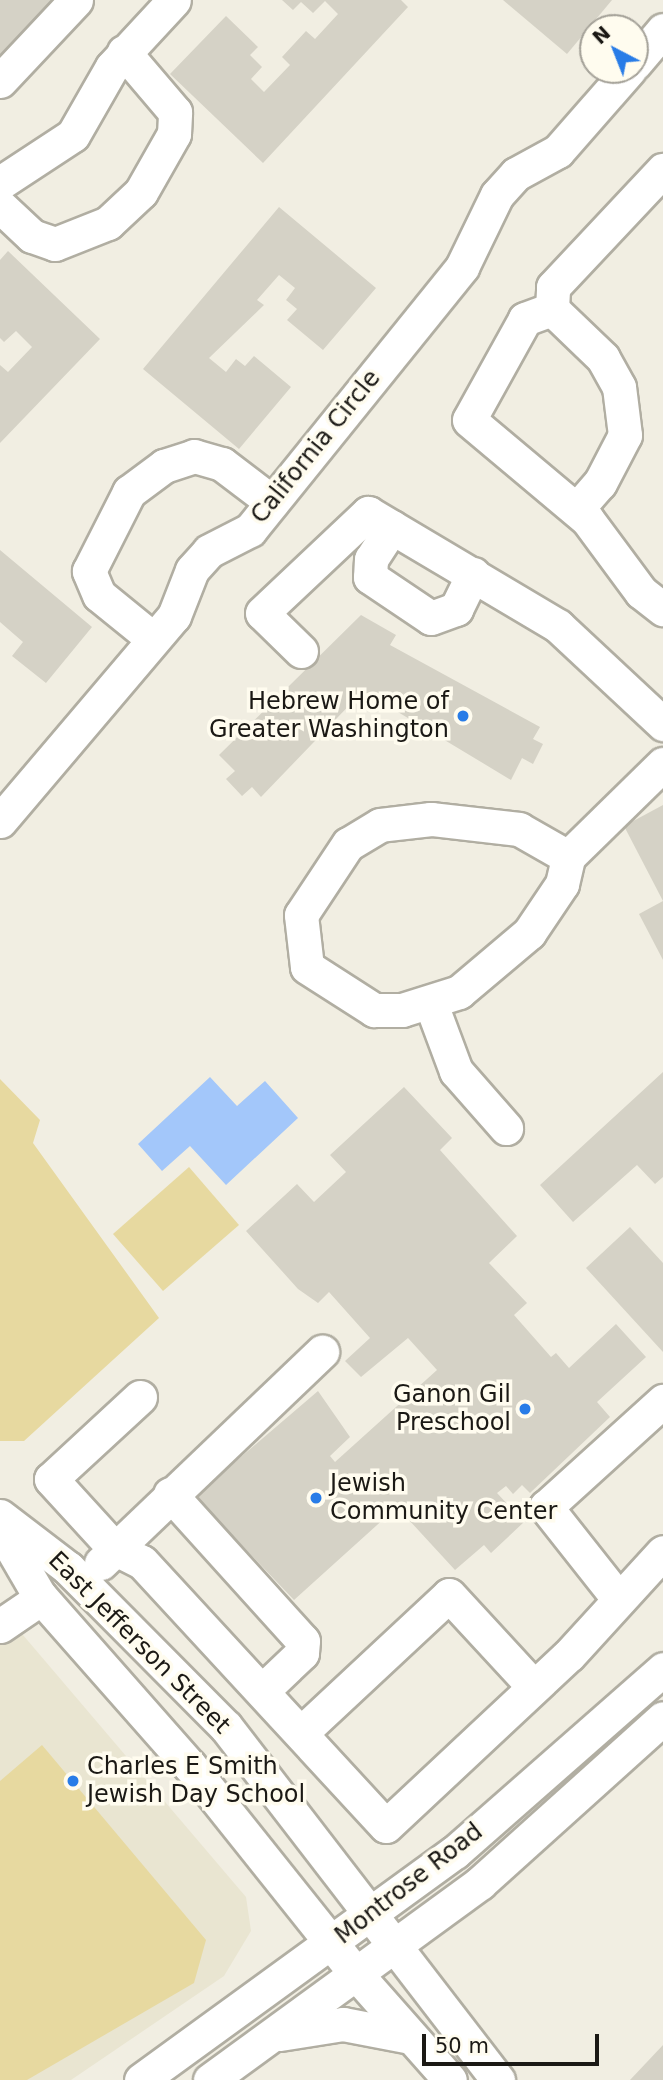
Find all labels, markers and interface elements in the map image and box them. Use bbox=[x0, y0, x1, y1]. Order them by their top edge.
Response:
north arrow bbox=[579, 14, 649, 84]
text: N bbox=[588, 21, 615, 48]
street label: California Circle bbox=[245, 365, 387, 529]
place label: Hebrew Home of Greater Washington bbox=[209, 688, 449, 744]
marker: Hebrew Home of Greater Washington bbox=[455, 708, 471, 724]
place label: Ganon Gil Preschool bbox=[393, 1381, 511, 1437]
marker: Ganon Gil Preschool bbox=[517, 1401, 533, 1417]
place label: Jewish Community Center bbox=[330, 1470, 557, 1526]
marker: Jewish Community Center bbox=[308, 1490, 324, 1506]
street label: East Jefferson Street bbox=[42, 1546, 236, 1740]
place label: Charles E Smith Jewish Day School bbox=[87, 1753, 305, 1809]
marker: Charles E Smith Jewish Day School bbox=[65, 1773, 81, 1789]
street label: Montrose Road bbox=[330, 1818, 488, 1950]
scale bar bbox=[425, 2021, 602, 2064]
text: 50 m bbox=[435, 2034, 489, 2058]

